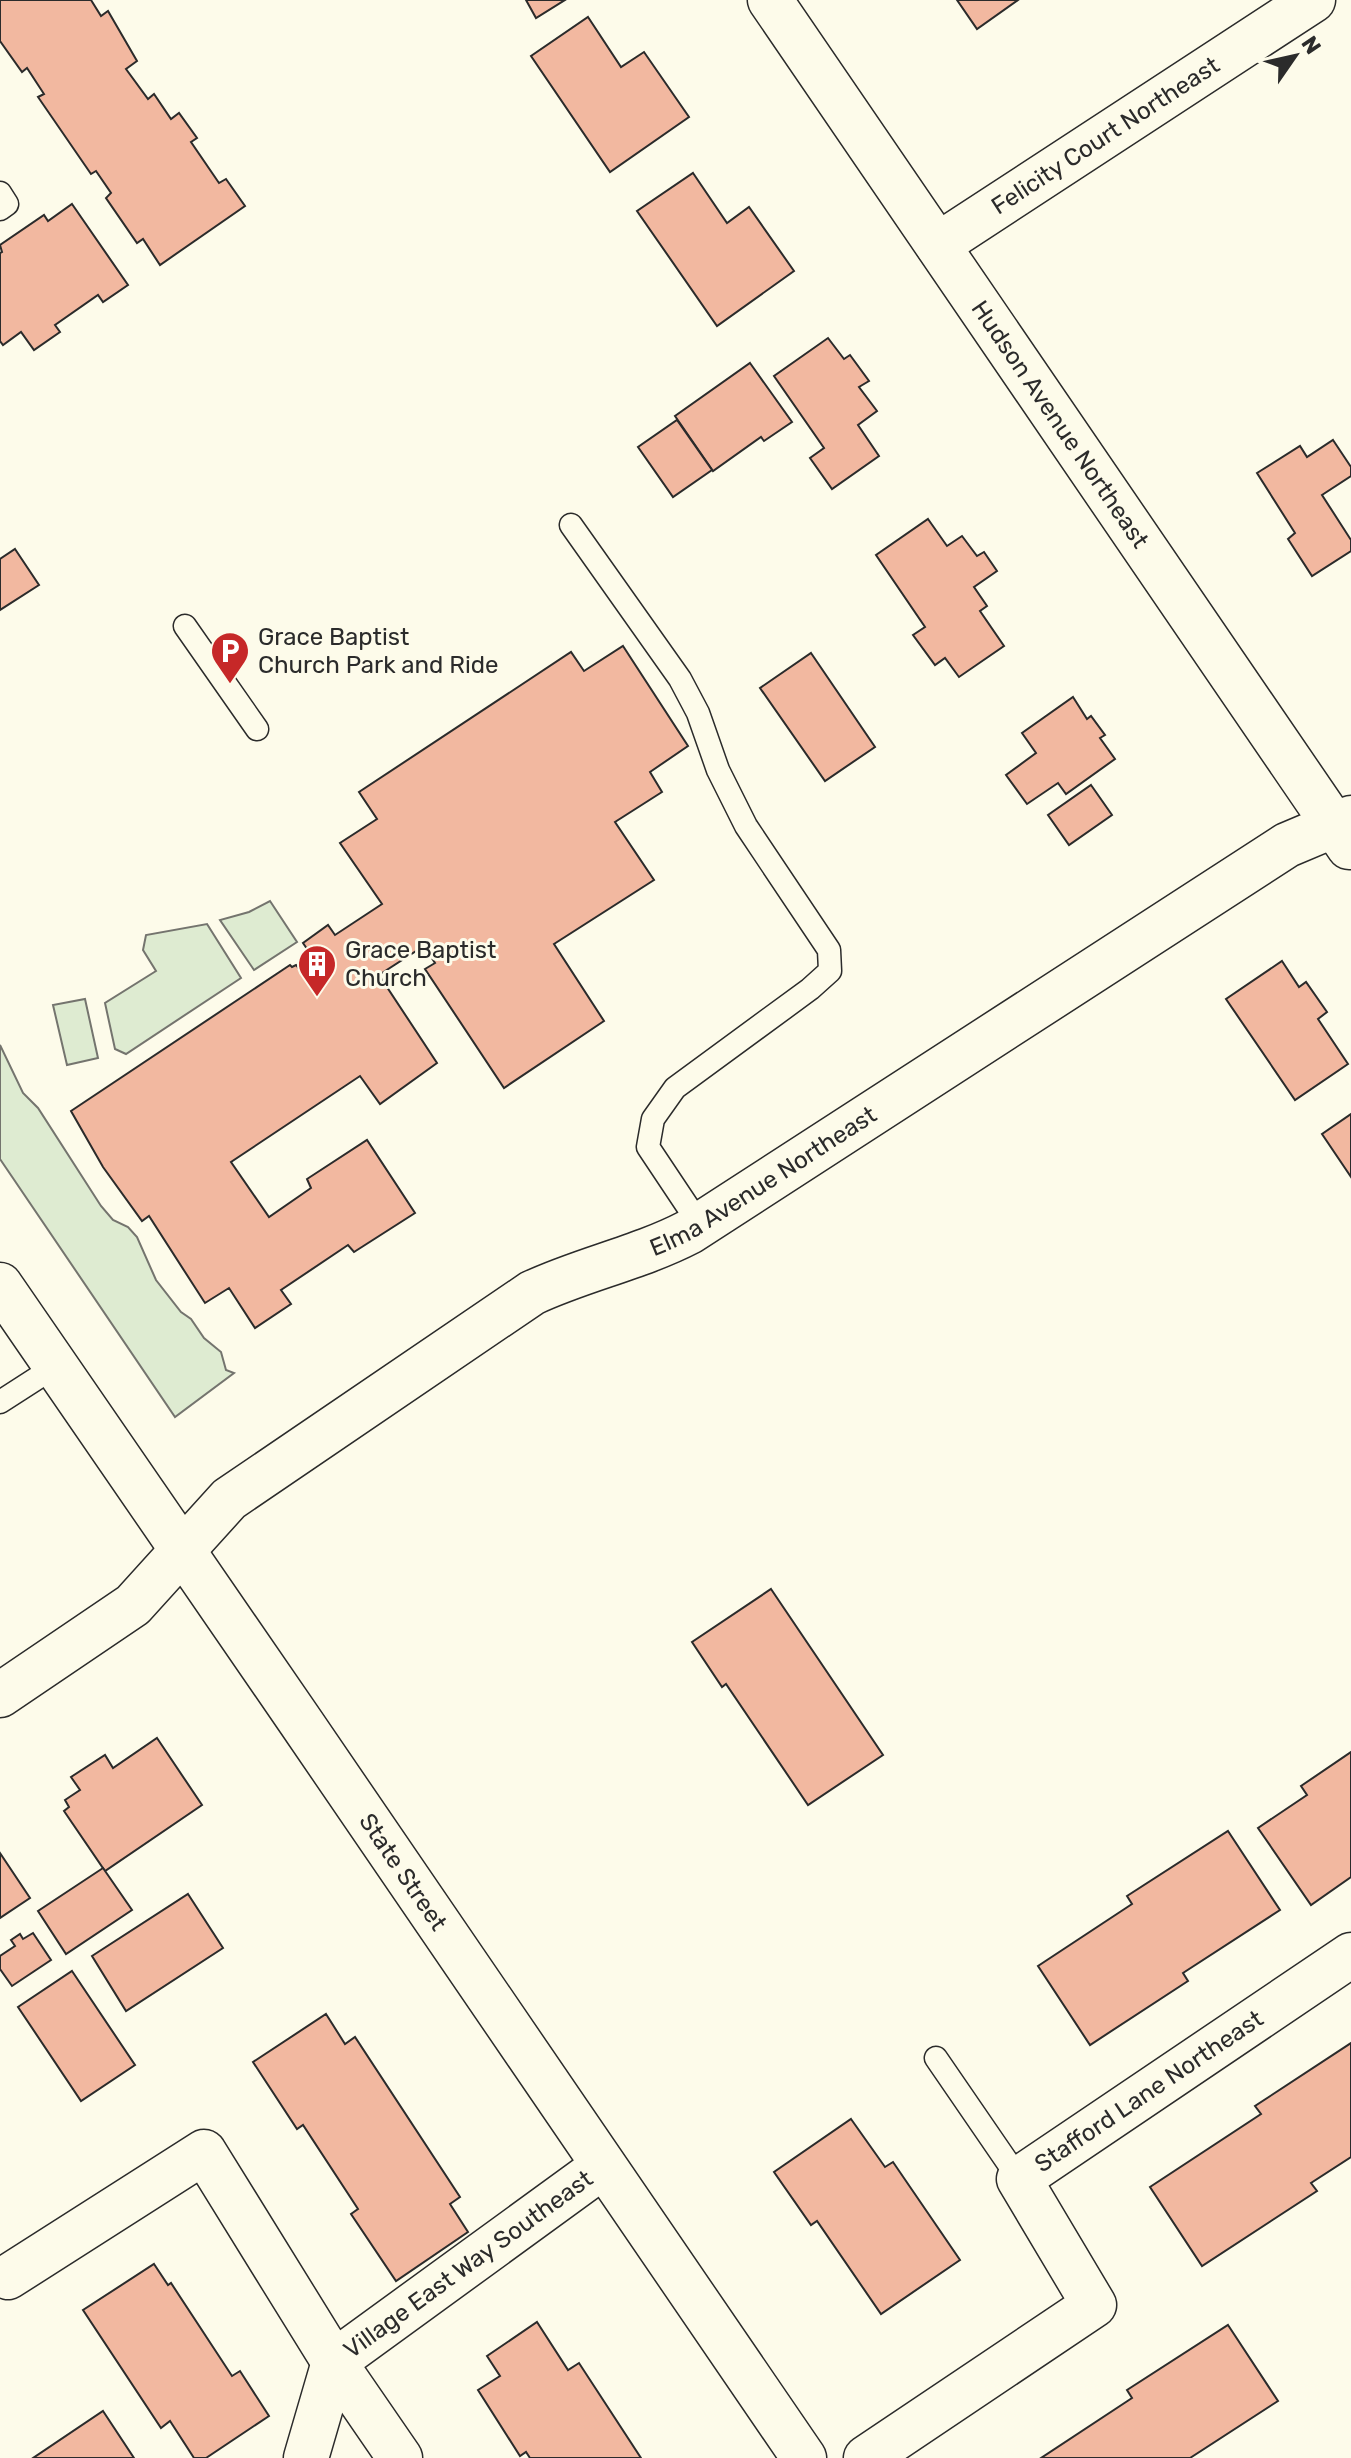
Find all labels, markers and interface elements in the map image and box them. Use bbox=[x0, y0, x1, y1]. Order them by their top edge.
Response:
north arrow bbox=[1255, 16, 1335, 96]
text: N bbox=[1296, 31, 1327, 59]
street label: Felicity Court Northeast bbox=[986, 51, 1225, 220]
street label: Hudson Avenue Northeast bbox=[966, 295, 1154, 553]
place label: Grace Baptist Church Park and Ride bbox=[258, 623, 498, 679]
parking icon: Grace Baptist Church Park and Ride bbox=[209, 630, 251, 685]
place label: Grace Baptist Church bbox=[345, 936, 496, 992]
building icon: Grace Baptist Church bbox=[296, 943, 338, 998]
street label: Elma Avenue Northeast bbox=[646, 1100, 882, 1262]
street label: State Street bbox=[353, 1808, 453, 1936]
street label: Stafford Lane Northeast bbox=[1030, 2004, 1268, 2178]
street label: Village East Way Southeast bbox=[338, 2165, 598, 2364]

